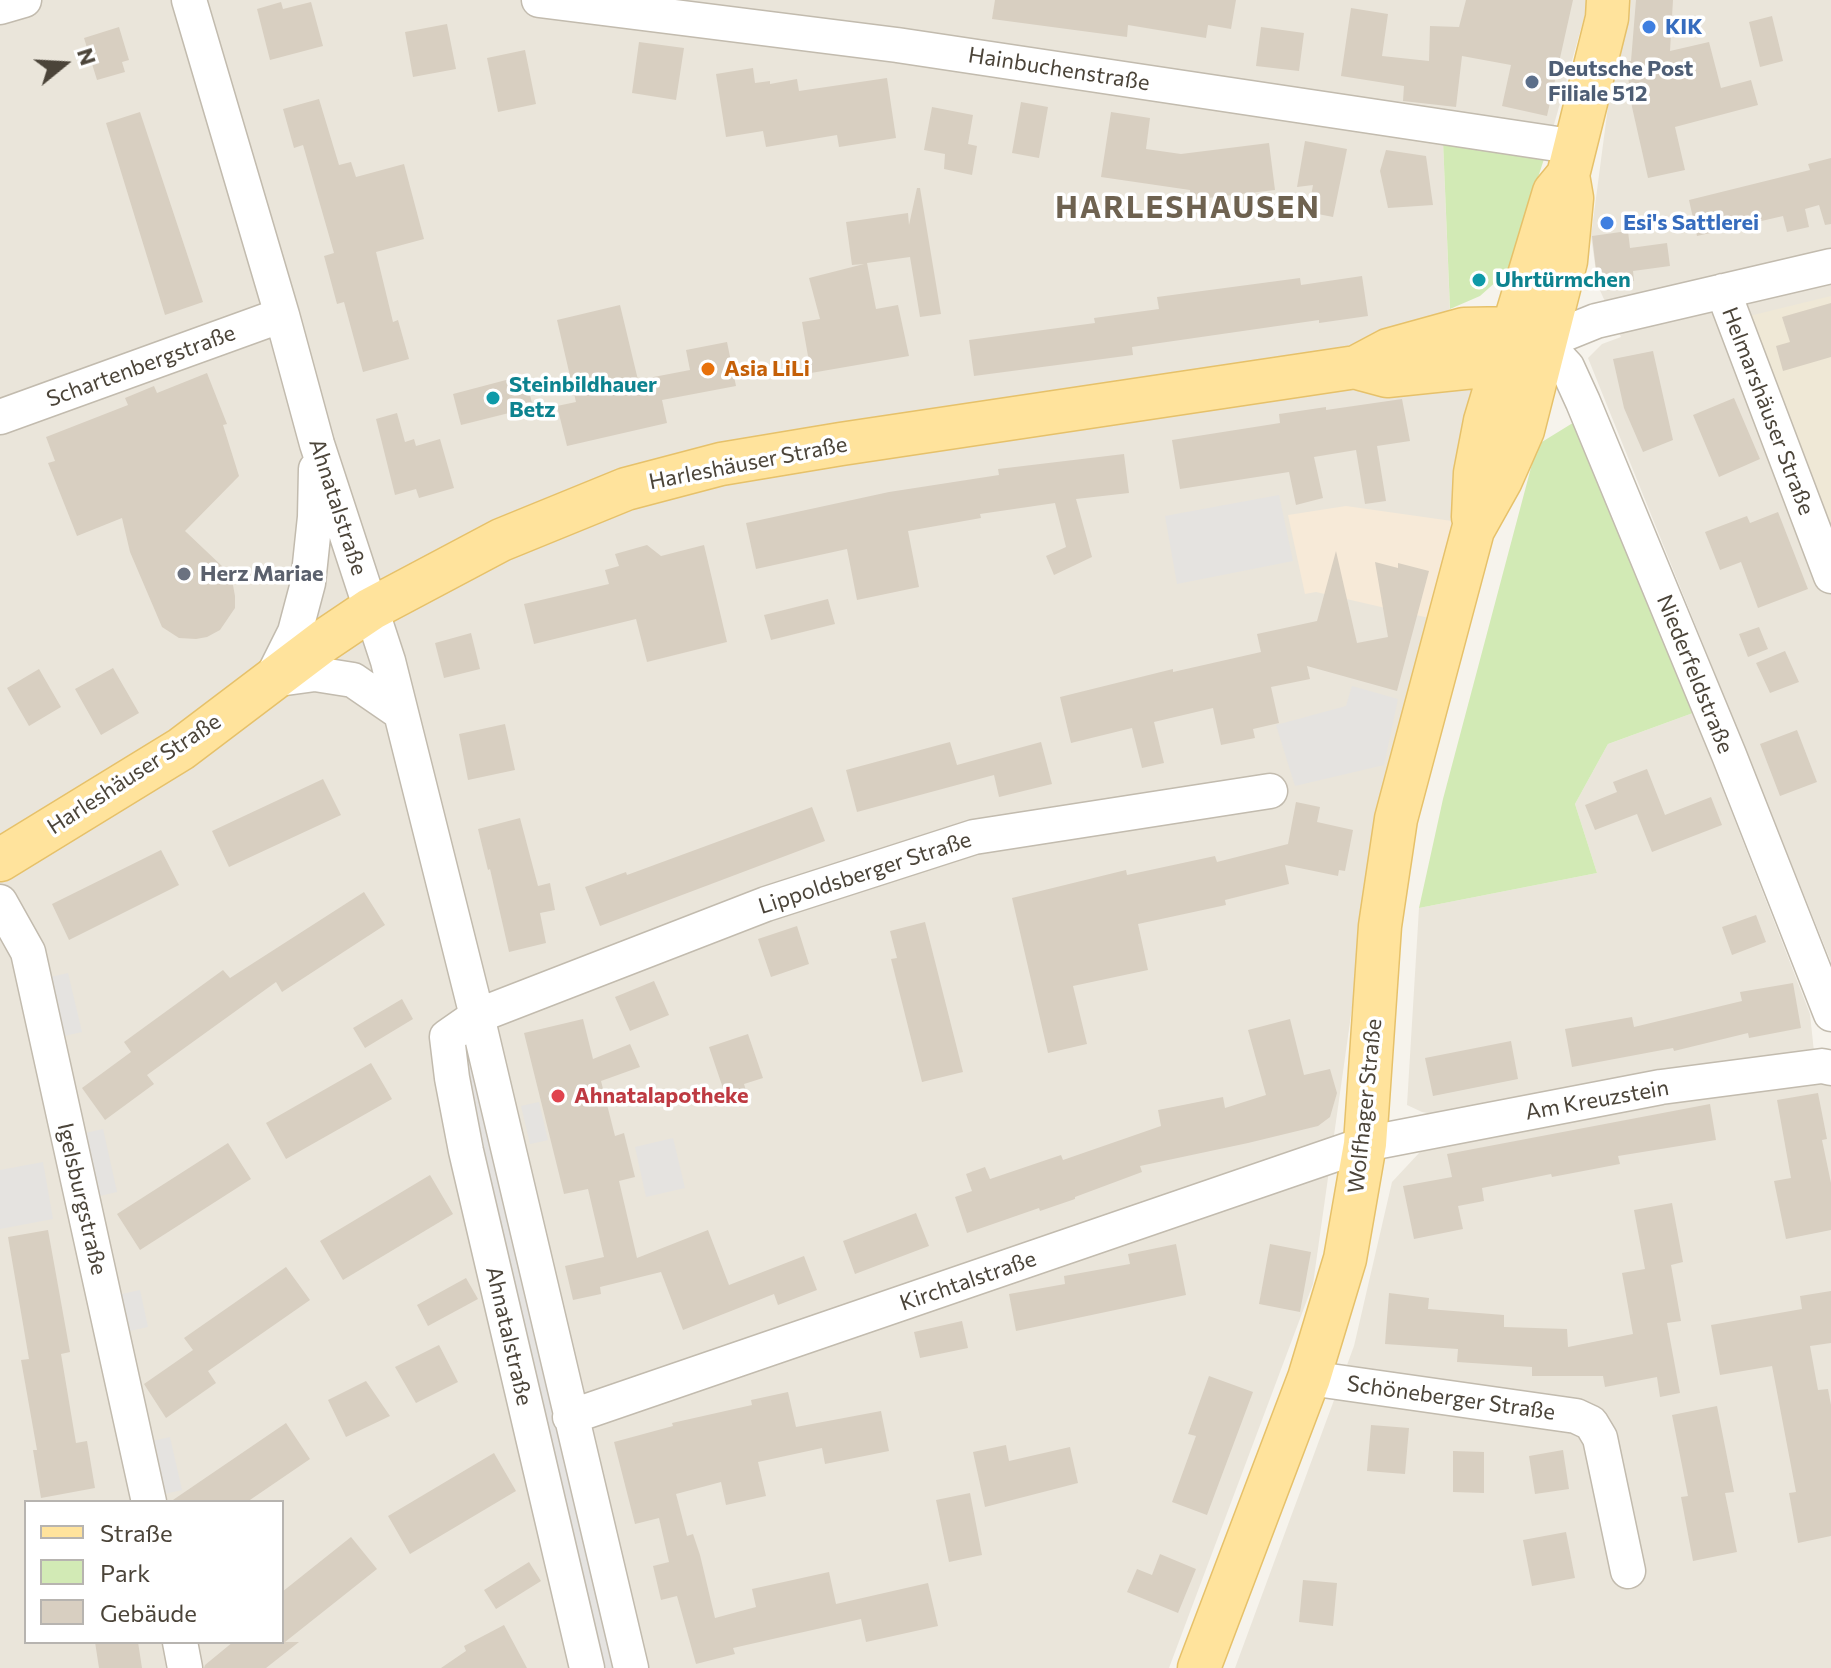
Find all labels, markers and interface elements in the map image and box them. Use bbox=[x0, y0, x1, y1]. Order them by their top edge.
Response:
place label: KIK bbox=[1665, 14, 1703, 40]
marker: KIK bbox=[1640, 18, 1658, 36]
north arrow bbox=[24, 24, 104, 104]
street label: Hainbuchenstraße bbox=[966, 42, 1152, 96]
text: N bbox=[72, 44, 103, 68]
place label: Deutsche Post Filiale 512 bbox=[1548, 56, 1693, 108]
marker: Deutsche Post Filiale 512 bbox=[1523, 73, 1541, 91]
district label: HARLESHAUSEN bbox=[1055, 190, 1321, 226]
place label: Esi's Sattlerei bbox=[1623, 210, 1759, 236]
marker: Esi's Sattlerei bbox=[1598, 214, 1616, 232]
place label: Uhrtürmchen bbox=[1495, 267, 1631, 293]
marker: Uhrtürmchen bbox=[1470, 271, 1488, 289]
street label: Helmarshäuser Straße bbox=[1716, 303, 1820, 519]
street label: Schartenbergstraße bbox=[43, 320, 239, 412]
place label: Asia LiLi bbox=[724, 356, 810, 382]
marker: Asia LiLi bbox=[699, 360, 717, 378]
place label: Steinbildhauer Betz bbox=[509, 372, 657, 424]
marker: Steinbildhauer Betz bbox=[484, 389, 502, 407]
street label: Harleshäuser Straße bbox=[647, 431, 849, 495]
street label: Ahnatalstraße bbox=[304, 435, 372, 579]
place label: Herz Mariae bbox=[200, 561, 324, 587]
marker: Herz Mariae bbox=[175, 565, 193, 583]
street label: Niederfeldstraße bbox=[1651, 591, 1739, 757]
street label: Harleshäuser Straße bbox=[42, 708, 226, 840]
street label: Lippoldsberger Straße bbox=[755, 826, 975, 920]
street label: Wolfhager Straße bbox=[1343, 1017, 1387, 1195]
street label: Am Kreuzstein bbox=[1523, 1074, 1671, 1126]
place label: Ahnatalapotheke bbox=[574, 1083, 749, 1109]
marker: Ahnatalapotheke bbox=[549, 1087, 567, 1105]
street label: Igelsburgstraße bbox=[52, 1120, 112, 1278]
street label: Kirchtalstraße bbox=[896, 1245, 1040, 1317]
street label: Ahnatalstraße bbox=[480, 1264, 538, 1408]
street label: Schöneberger Straße bbox=[1345, 1370, 1557, 1426]
legend bbox=[24, 1500, 284, 1644]
text: Straße bbox=[100, 1518, 173, 1547]
text: Park bbox=[100, 1558, 150, 1587]
text: Gebäude bbox=[100, 1598, 197, 1627]

